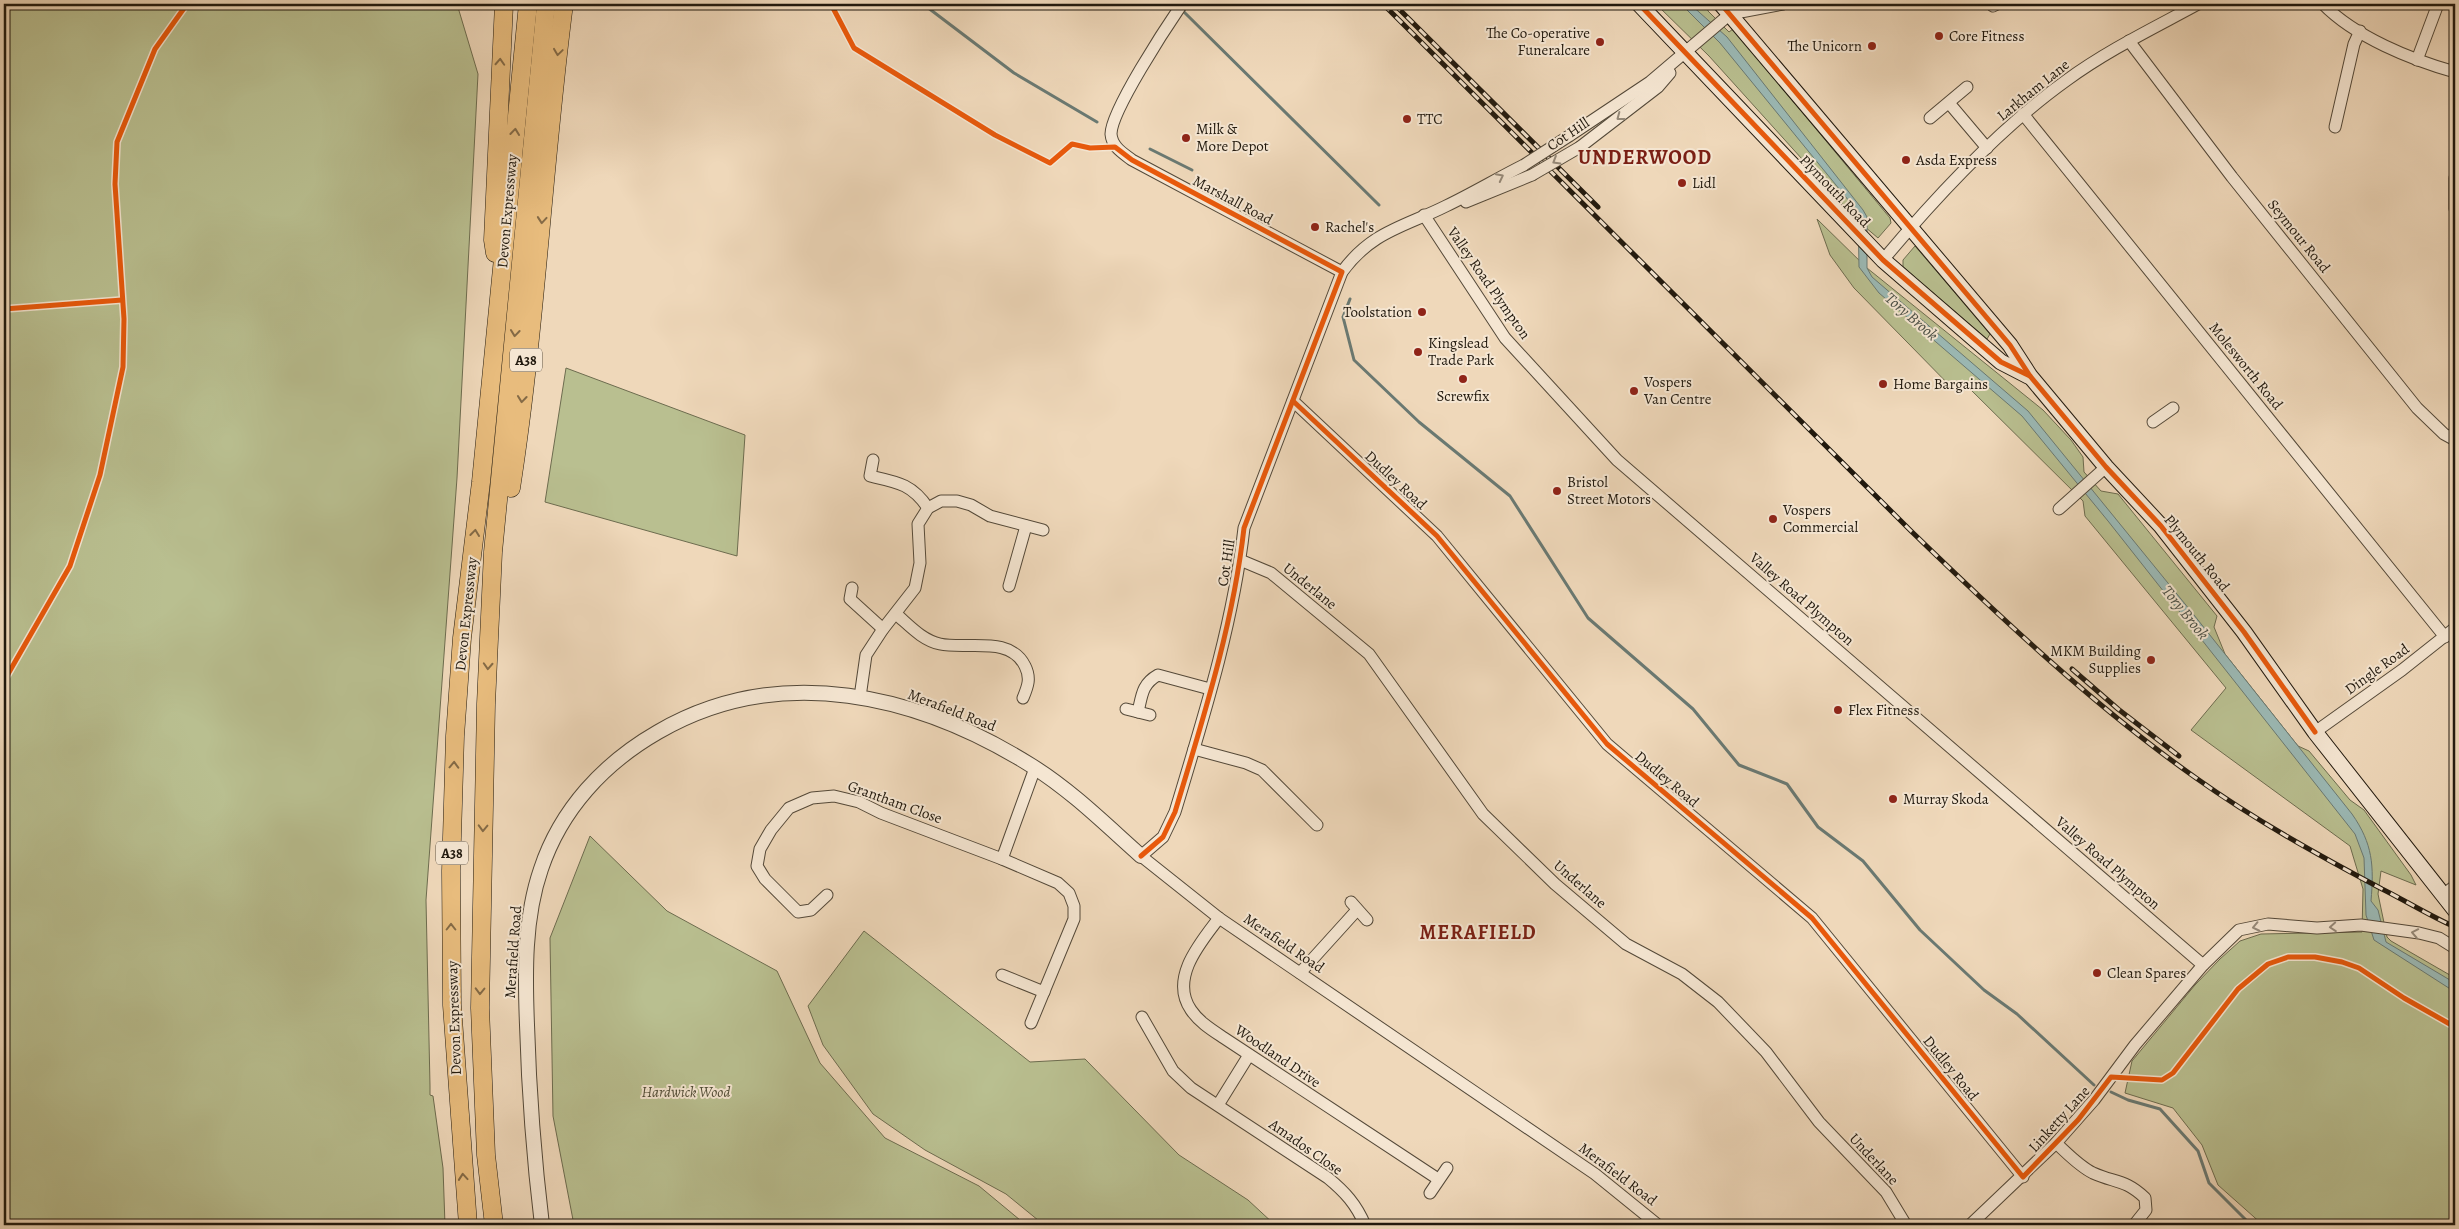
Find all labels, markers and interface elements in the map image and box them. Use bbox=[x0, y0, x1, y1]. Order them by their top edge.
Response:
place label: The Co-operative Funeralcare bbox=[1486, 23, 1590, 60]
place label: Core Fitness bbox=[1949, 26, 2024, 46]
marker: Core Fitness bbox=[1933, 30, 1945, 42]
marker: The Co-operative Funeralcare bbox=[1594, 36, 1606, 48]
place label: The Unicorn bbox=[1788, 36, 1862, 56]
marker: The Unicorn bbox=[1866, 40, 1878, 52]
one-way arrow bbox=[553, 48, 564, 56]
street label: Larkham Lane bbox=[1993, 54, 2074, 125]
one-way arrow bbox=[495, 58, 506, 66]
place label: TTC bbox=[1417, 109, 1443, 129]
one-way arrow bbox=[1617, 111, 1626, 119]
street label: Cot Hill bbox=[1543, 112, 1593, 155]
marker: TTC bbox=[1401, 113, 1413, 125]
place label: Milk & More Depot bbox=[1196, 119, 1269, 156]
one-way arrow bbox=[509, 128, 520, 136]
marker: Milk & More Depot bbox=[1180, 132, 1192, 144]
district label: UNDERWOOD bbox=[1578, 144, 1712, 171]
street label: Plymouth Road bbox=[1795, 150, 1875, 232]
place label: Asda Express bbox=[1915, 150, 1997, 170]
street label: Devon Expressway bbox=[492, 153, 522, 269]
marker: Asda Express bbox=[1900, 154, 1912, 166]
one-way arrow bbox=[1552, 155, 1561, 165]
street label: Marshall Road bbox=[1190, 171, 1277, 230]
one-way arrow bbox=[1495, 173, 1504, 183]
place label: Lidl bbox=[1692, 173, 1716, 193]
marker: Lidl bbox=[1676, 177, 1688, 189]
street label: Seymour Road bbox=[2263, 195, 2335, 278]
one-way arrow bbox=[537, 216, 548, 224]
place label: Rachel's bbox=[1325, 217, 1374, 237]
marker: Rachel's bbox=[1309, 221, 1321, 233]
street label: Valley Road Plympton bbox=[1442, 222, 1535, 343]
water label: Tory Brook bbox=[1880, 288, 1943, 346]
place label: Toolstation bbox=[1343, 302, 1412, 322]
marker: Toolstation bbox=[1416, 306, 1428, 318]
street label: Molesworth Road bbox=[2205, 318, 2288, 415]
one-way arrow bbox=[510, 329, 521, 337]
place label: Kingslead Trade Park bbox=[1428, 333, 1495, 370]
marker: Kingslead Trade Park bbox=[1412, 346, 1424, 358]
road number: A38 bbox=[510, 348, 542, 372]
place label: Vospers Van Centre bbox=[1643, 372, 1712, 409]
marker: Screwfix bbox=[1457, 373, 1469, 385]
place label: Home Bargains bbox=[1893, 374, 1988, 394]
marker: Home Bargains bbox=[1877, 378, 1889, 390]
marker: Vospers Van Centre bbox=[1628, 385, 1640, 397]
place label: Screwfix bbox=[1437, 386, 1489, 406]
one-way arrow bbox=[517, 395, 528, 403]
street label: Dudley Road bbox=[1361, 446, 1432, 515]
place label: Bristol Street Motors bbox=[1567, 472, 1651, 509]
marker: Bristol Street Motors bbox=[1551, 485, 1563, 497]
place label: Vospers Commercial bbox=[1782, 500, 1858, 537]
street label: Plymouth Road bbox=[2160, 510, 2235, 596]
marker: Vospers Commercial bbox=[1767, 513, 1779, 525]
one-way arrow bbox=[469, 529, 480, 537]
street label: Cot Hill bbox=[1212, 538, 1240, 588]
street label: Valley Road Plympton bbox=[1745, 547, 1859, 650]
street label: Devon Expressway bbox=[450, 556, 482, 672]
street label: Underlane bbox=[1279, 558, 1341, 614]
water label: Tory Brook bbox=[2157, 581, 2214, 644]
street label: Dingle Road bbox=[2341, 638, 2414, 699]
place label: MKM Building Supplies bbox=[2050, 641, 2141, 678]
marker: MKM Building Supplies bbox=[2145, 654, 2157, 666]
one-way arrow bbox=[483, 662, 493, 670]
street label: Merafield Road bbox=[905, 684, 1000, 736]
place label: Flex Fitness bbox=[1848, 700, 1919, 720]
marker: Flex Fitness bbox=[1832, 704, 1844, 716]
street label: Dudley Road bbox=[1631, 746, 1704, 812]
one-way arrow bbox=[449, 760, 459, 768]
street label: Grantham Close bbox=[845, 776, 945, 828]
place label: Murray Skoda bbox=[1903, 789, 1989, 809]
marker: Murray Skoda bbox=[1887, 793, 1899, 805]
street label: Valley Road Plympton bbox=[2051, 811, 2165, 914]
one-way arrow bbox=[478, 824, 488, 832]
road number: A38 bbox=[436, 841, 468, 864]
street label: Underlane bbox=[1549, 855, 1611, 913]
street label: Merafield Road bbox=[500, 904, 526, 999]
street label: Merafield Road bbox=[1240, 909, 1329, 978]
district label: MERAFIELD bbox=[1419, 919, 1537, 946]
one-way arrow bbox=[2252, 921, 2260, 931]
one-way arrow bbox=[2329, 921, 2337, 932]
one-way arrow bbox=[446, 923, 456, 930]
one-way arrow bbox=[2411, 928, 2420, 938]
street label: Devon Expressway bbox=[442, 960, 466, 1076]
place label: Clean Spares bbox=[2107, 963, 2186, 983]
marker: Clean Spares bbox=[2091, 967, 2103, 979]
one-way arrow bbox=[475, 987, 485, 995]
street label: Woodland Drive bbox=[1230, 1019, 1325, 1092]
street label: Dudley Road bbox=[1919, 1031, 1984, 1105]
street label: Linketty Lane bbox=[2024, 1081, 2094, 1157]
park label: Hardwick Wood bbox=[642, 1082, 730, 1102]
street label: Amados Close bbox=[1264, 1114, 1347, 1180]
street label: Underlane bbox=[1845, 1129, 1903, 1190]
street label: Merafield Road bbox=[1575, 1138, 1662, 1211]
one-way arrow bbox=[458, 1172, 469, 1180]

